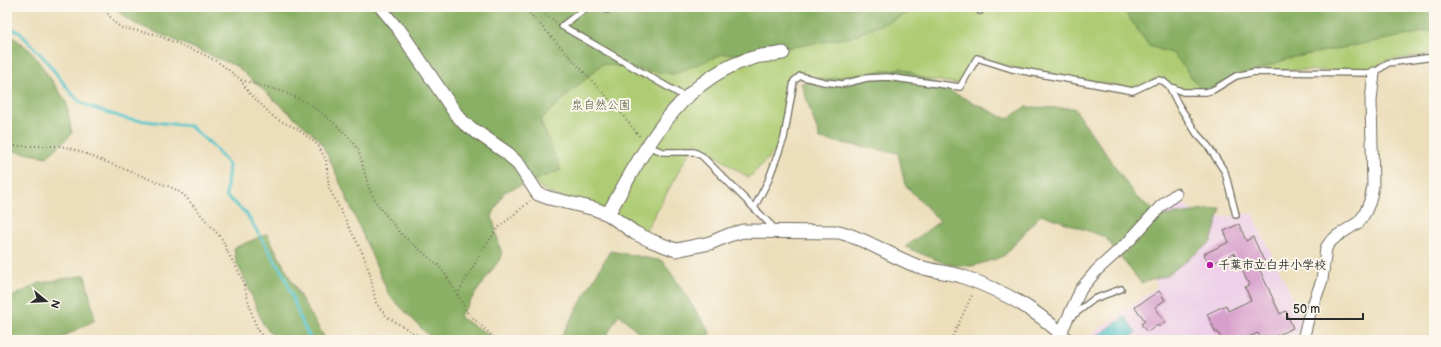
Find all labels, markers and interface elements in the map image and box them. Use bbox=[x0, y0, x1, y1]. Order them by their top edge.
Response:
park label: 泉自然公園 bbox=[571, 98, 631, 113]
place label: 千葉市立白井小学校 bbox=[1218, 258, 1326, 273]
marker: 千葉市立白井小学校 bbox=[1205, 260, 1215, 270]
north arrow bbox=[26, 281, 66, 321]
scale bar bbox=[1287, 295, 1363, 321]
text: N bbox=[48, 298, 62, 310]
text: 50 m bbox=[1293, 302, 1320, 317]

